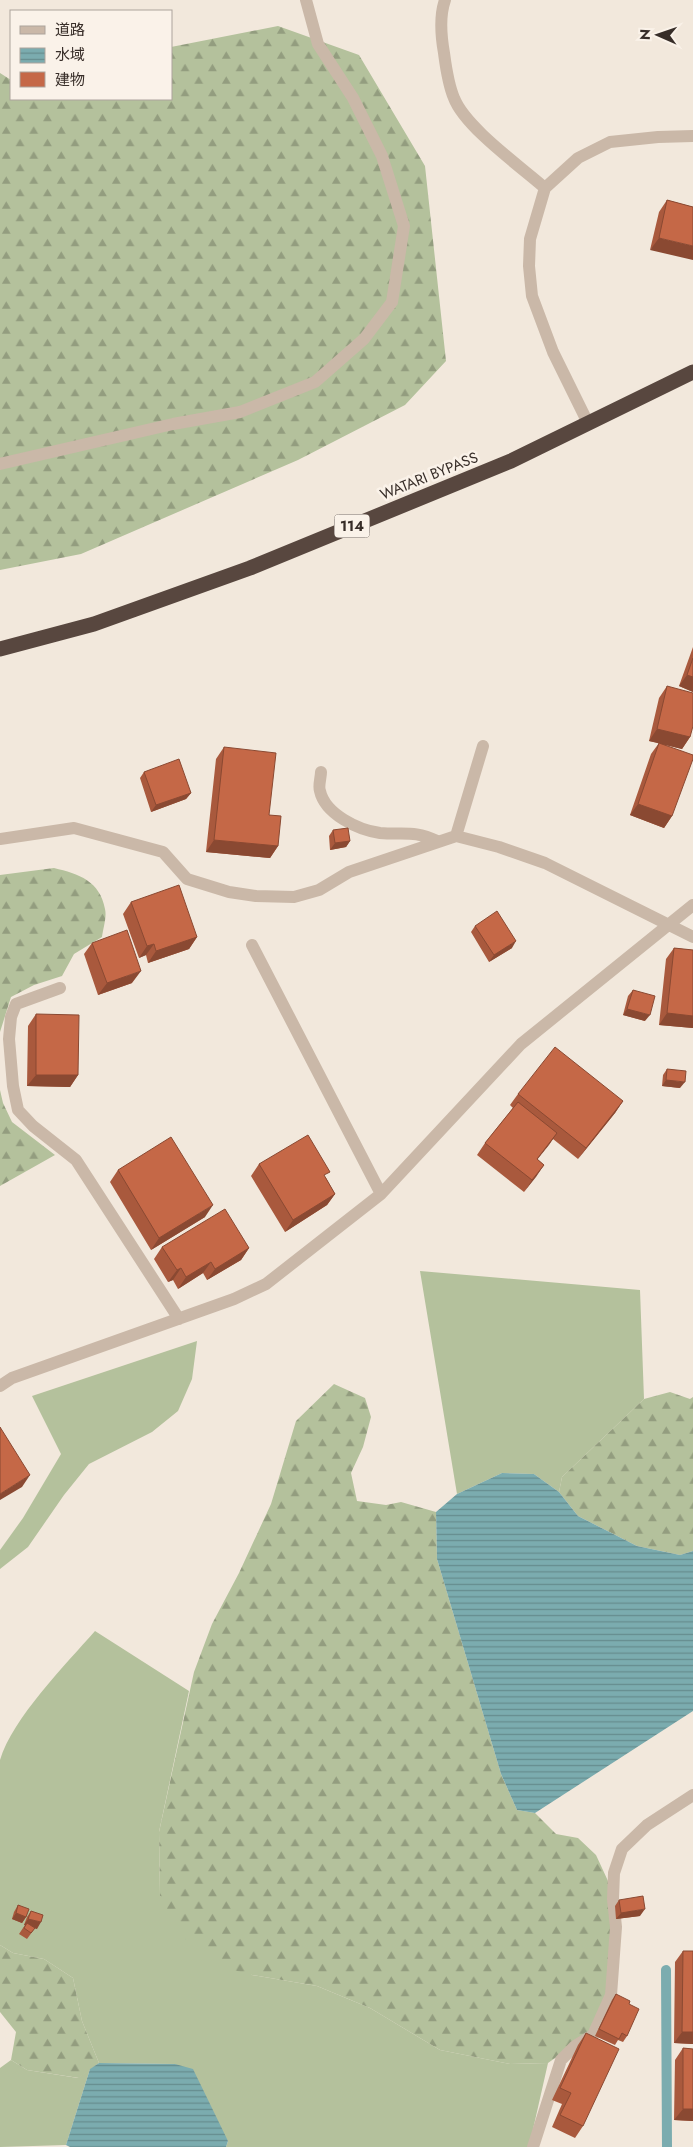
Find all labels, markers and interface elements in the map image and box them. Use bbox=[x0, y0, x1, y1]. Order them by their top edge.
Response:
legend bbox=[10, 10, 172, 100]
north arrow bbox=[633, 10, 683, 60]
text: 道路 bbox=[55, 19, 85, 41]
text: N bbox=[635, 29, 655, 40]
text: 水域 bbox=[55, 44, 85, 66]
text: 建物 bbox=[55, 69, 85, 91]
street label: WATARI BYPASS bbox=[377, 446, 481, 506]
road number: 114 bbox=[334, 514, 370, 538]

